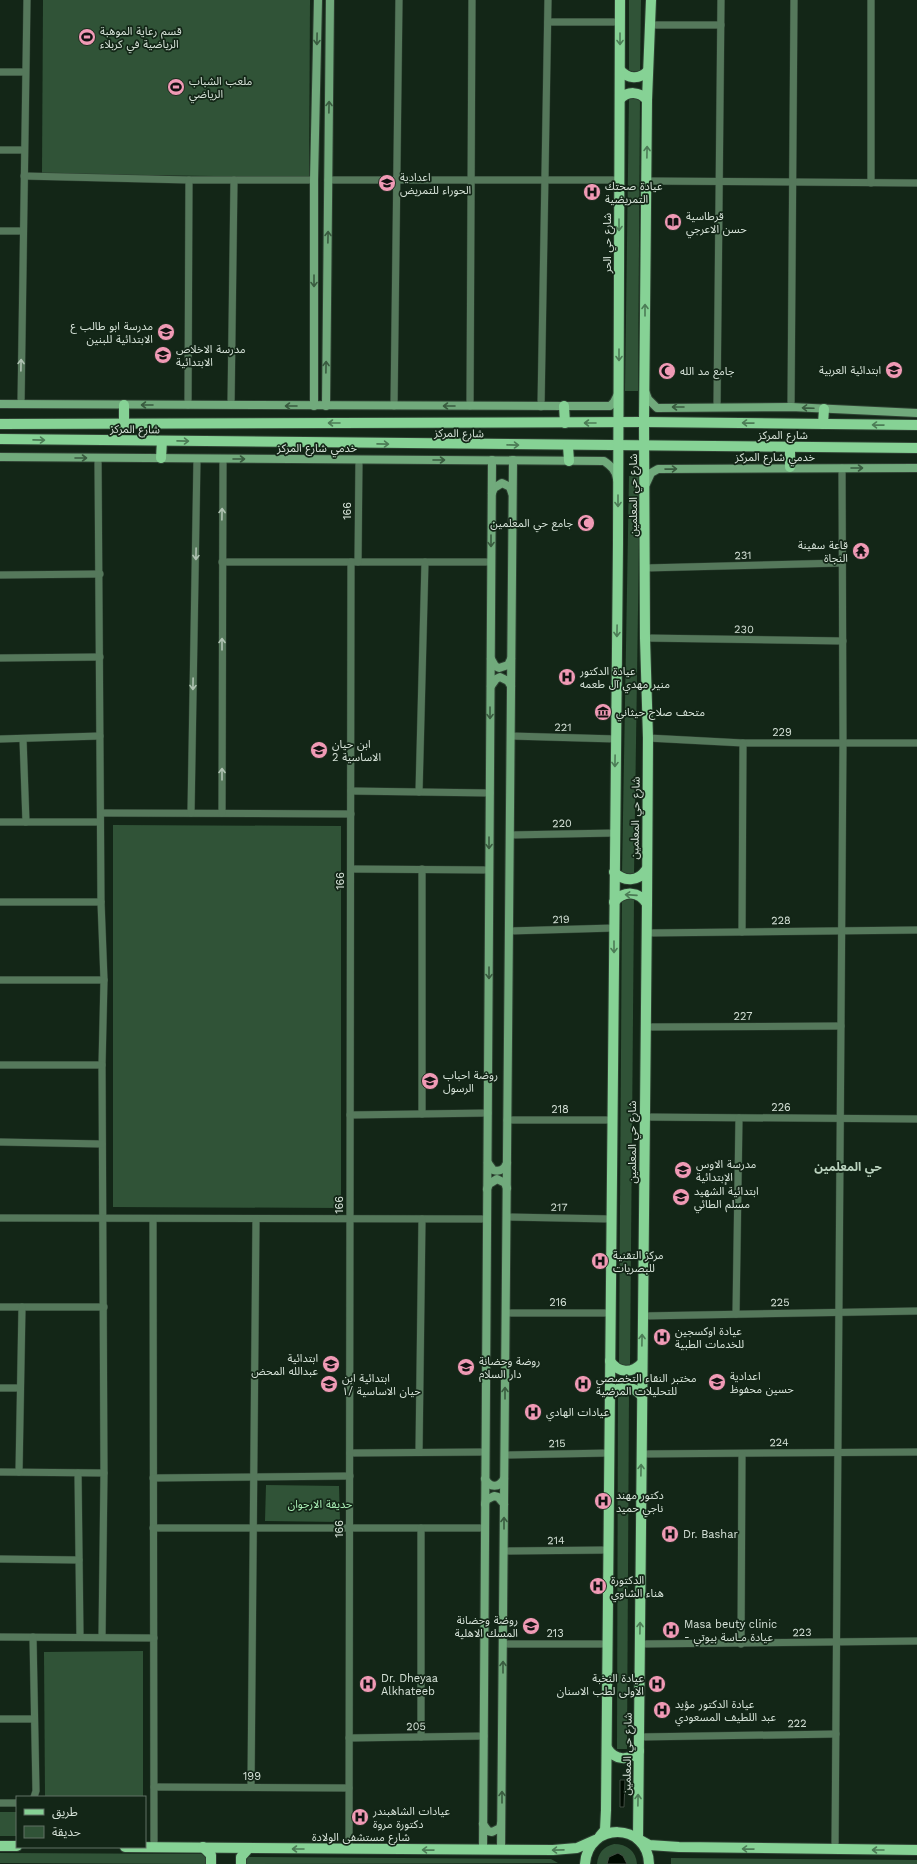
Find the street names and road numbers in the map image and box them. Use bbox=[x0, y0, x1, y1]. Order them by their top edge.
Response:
street label: شارع حي الحر bbox=[601, 212, 617, 274]
street label: شارع المركز bbox=[109, 423, 160, 437]
street label: شارع المركز bbox=[433, 427, 484, 441]
street label: شارع المركز bbox=[757, 429, 808, 443]
street label: خدمي شارع المركز bbox=[276, 442, 357, 458]
street label: خدمي شارع المركز bbox=[734, 451, 815, 467]
street label: شارع حي المعلمين bbox=[627, 453, 643, 536]
street label: 166 bbox=[341, 502, 354, 520]
street label: 231 bbox=[734, 549, 752, 562]
street label: 230 bbox=[734, 623, 754, 636]
street label: 221 bbox=[554, 721, 572, 734]
street label: 229 bbox=[772, 726, 792, 739]
street label: شارع حي المعلمين bbox=[628, 776, 645, 860]
street label: 220 bbox=[552, 817, 572, 830]
street label: 166 bbox=[334, 872, 347, 890]
street label: 219 bbox=[552, 913, 570, 926]
street label: 228 bbox=[771, 914, 791, 927]
street label: 227 bbox=[734, 1010, 752, 1023]
street label: شارع حي المعلمين bbox=[626, 1100, 642, 1183]
street label: 226 bbox=[771, 1101, 791, 1114]
street label: 218 bbox=[551, 1103, 569, 1116]
street label: 166 bbox=[333, 1196, 346, 1214]
street label: 217 bbox=[550, 1201, 568, 1214]
street label: 216 bbox=[549, 1296, 567, 1309]
street label: 225 bbox=[770, 1296, 790, 1309]
street label: 224 bbox=[769, 1436, 789, 1449]
street label: 215 bbox=[548, 1437, 566, 1450]
street label: 166 bbox=[333, 1520, 346, 1538]
street label: 214 bbox=[547, 1534, 565, 1547]
street label: 223 bbox=[792, 1626, 812, 1639]
street label: 213 bbox=[546, 1627, 564, 1640]
street label: شارع حي المعلمين bbox=[620, 1712, 637, 1796]
street label: 222 bbox=[787, 1717, 807, 1730]
street label: 205 bbox=[406, 1720, 426, 1733]
street label: 199 bbox=[243, 1770, 261, 1783]
street label: شارع مستشفى الولادة bbox=[312, 1831, 410, 1845]

